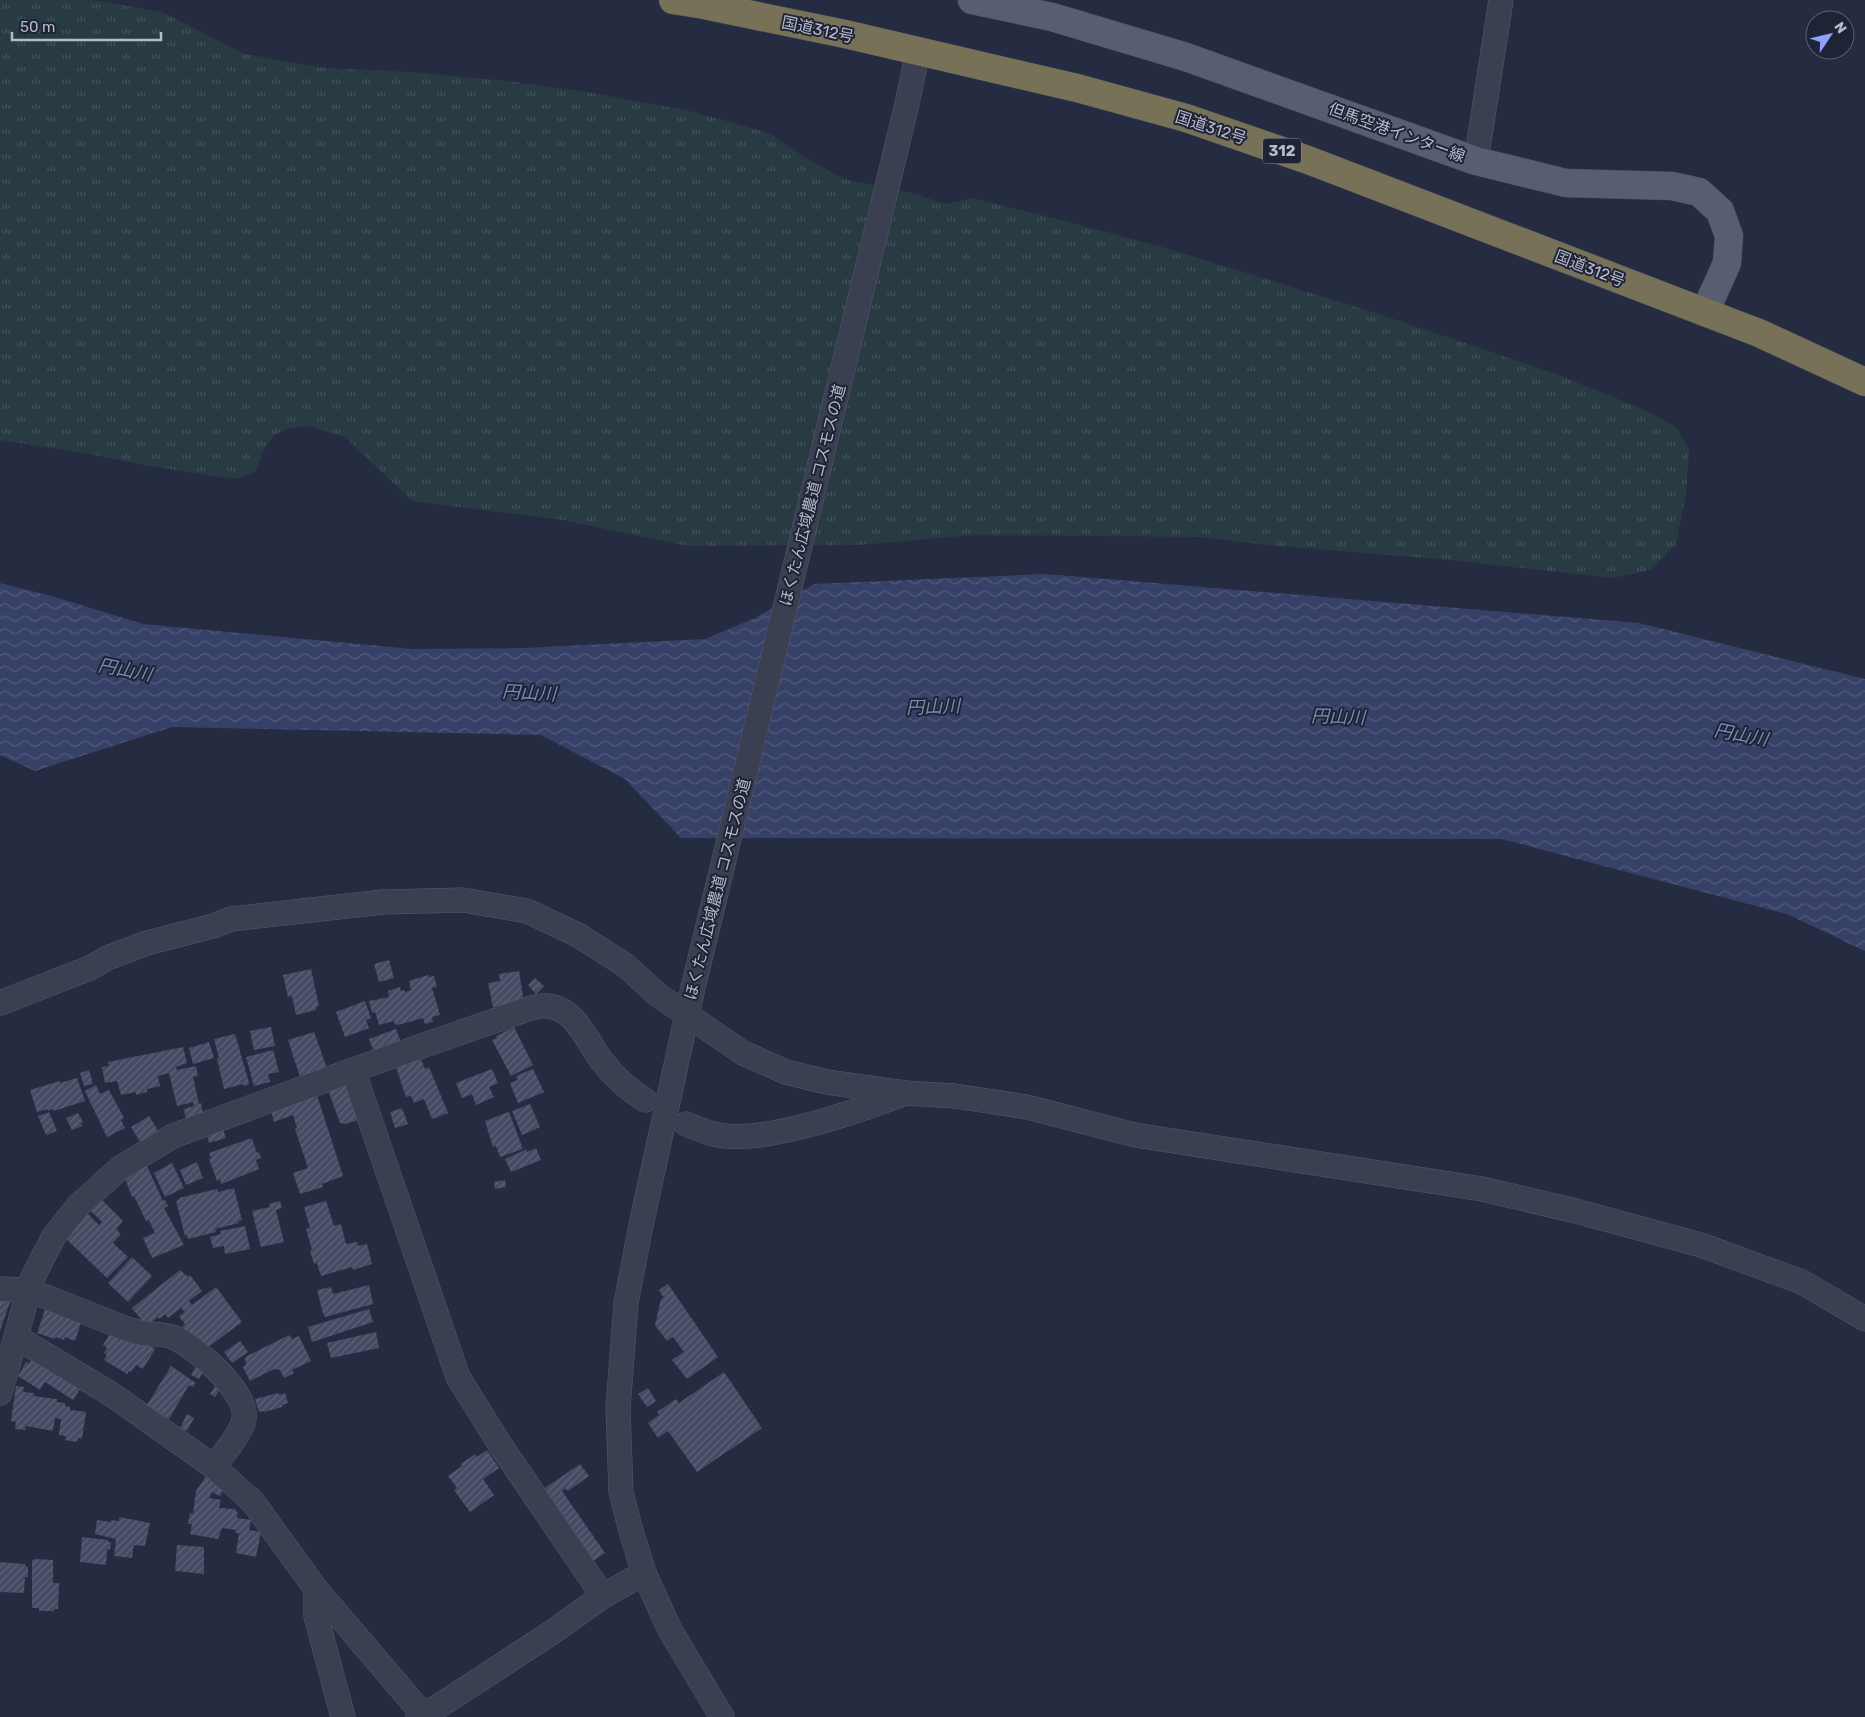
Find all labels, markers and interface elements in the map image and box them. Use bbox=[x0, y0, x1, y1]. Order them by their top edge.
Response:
scale bar bbox=[12, 10, 161, 42]
north arrow bbox=[1805, 10, 1855, 60]
street label: 国道312号 bbox=[780, 13, 856, 46]
text: 50 m bbox=[20, 18, 55, 36]
text: N bbox=[1830, 19, 1850, 37]
street label: 但馬空港インター線 bbox=[1326, 99, 1468, 166]
street label: 国道312号 bbox=[1173, 107, 1249, 148]
road number: 312 bbox=[1263, 138, 1301, 164]
street label: 国道312号 bbox=[1552, 246, 1628, 291]
street label: ほくたん広域農道 コスモスの道 bbox=[776, 382, 849, 608]
water label: 円山川 bbox=[96, 654, 156, 686]
water label: 円山川 bbox=[501, 681, 559, 706]
water label: 円山川 bbox=[906, 695, 962, 719]
water label: 円山川 bbox=[1311, 705, 1367, 729]
water label: 円山川 bbox=[1712, 719, 1772, 751]
street label: ほくたん広域農道 コスモスの道 bbox=[681, 776, 754, 1002]

